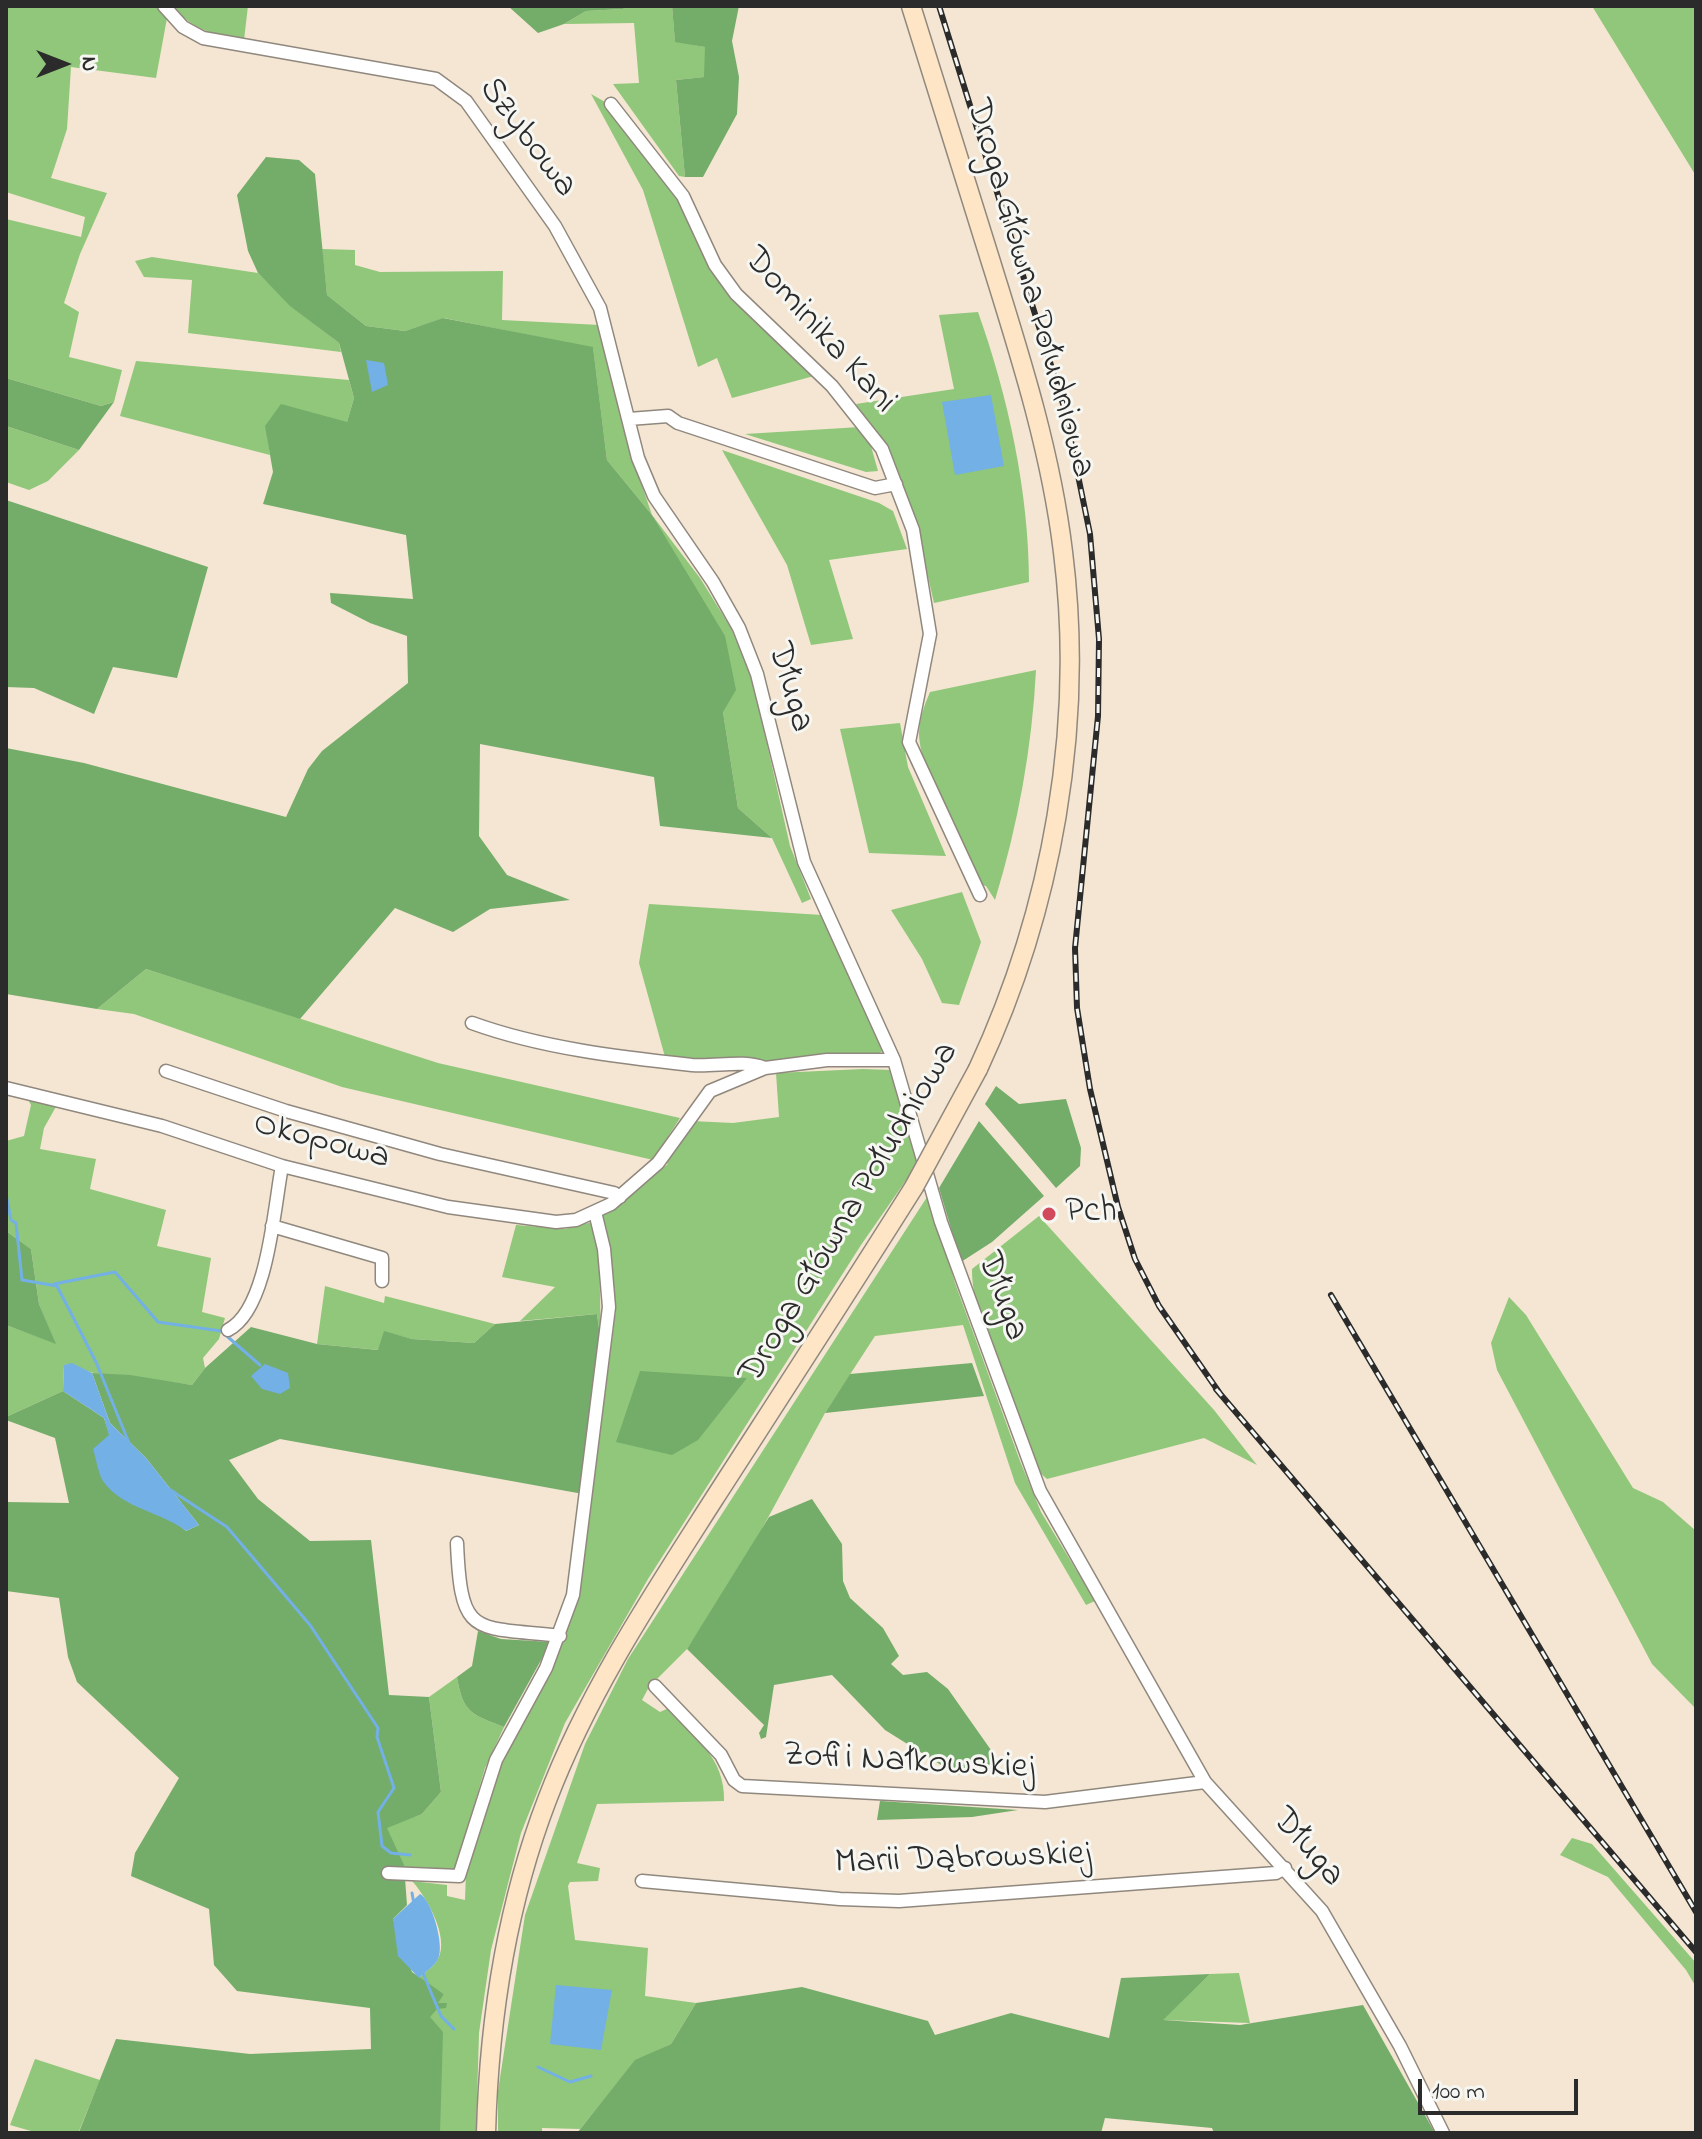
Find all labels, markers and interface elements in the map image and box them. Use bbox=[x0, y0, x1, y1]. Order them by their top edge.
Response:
north arrow bbox=[24, 24, 104, 104]
text: N bbox=[72, 57, 104, 71]
street label: Szybowa bbox=[467, 70, 585, 208]
street label: Droga Główna Południowa bbox=[953, 95, 1103, 483]
street label: Dominika Kani bbox=[732, 240, 904, 424]
street label: Długa bbox=[755, 638, 821, 738]
street label: Droga Główna Południowa bbox=[732, 1035, 970, 1393]
street label: Okopowa bbox=[248, 1104, 394, 1182]
place label: Pch bbox=[1065, 1192, 1117, 1236]
marker: Pch bbox=[1040, 1205, 1058, 1223]
street label: Długa bbox=[964, 1247, 1036, 1347]
street label: Zofii Nałkowskiej bbox=[782, 1736, 1036, 1792]
street label: Długa bbox=[1260, 1801, 1352, 1897]
street label: Marii Dąbrowskiej bbox=[834, 1835, 1092, 1887]
scale bar bbox=[1422, 2063, 1582, 2113]
text: 100 m bbox=[1432, 2075, 1485, 2110]

